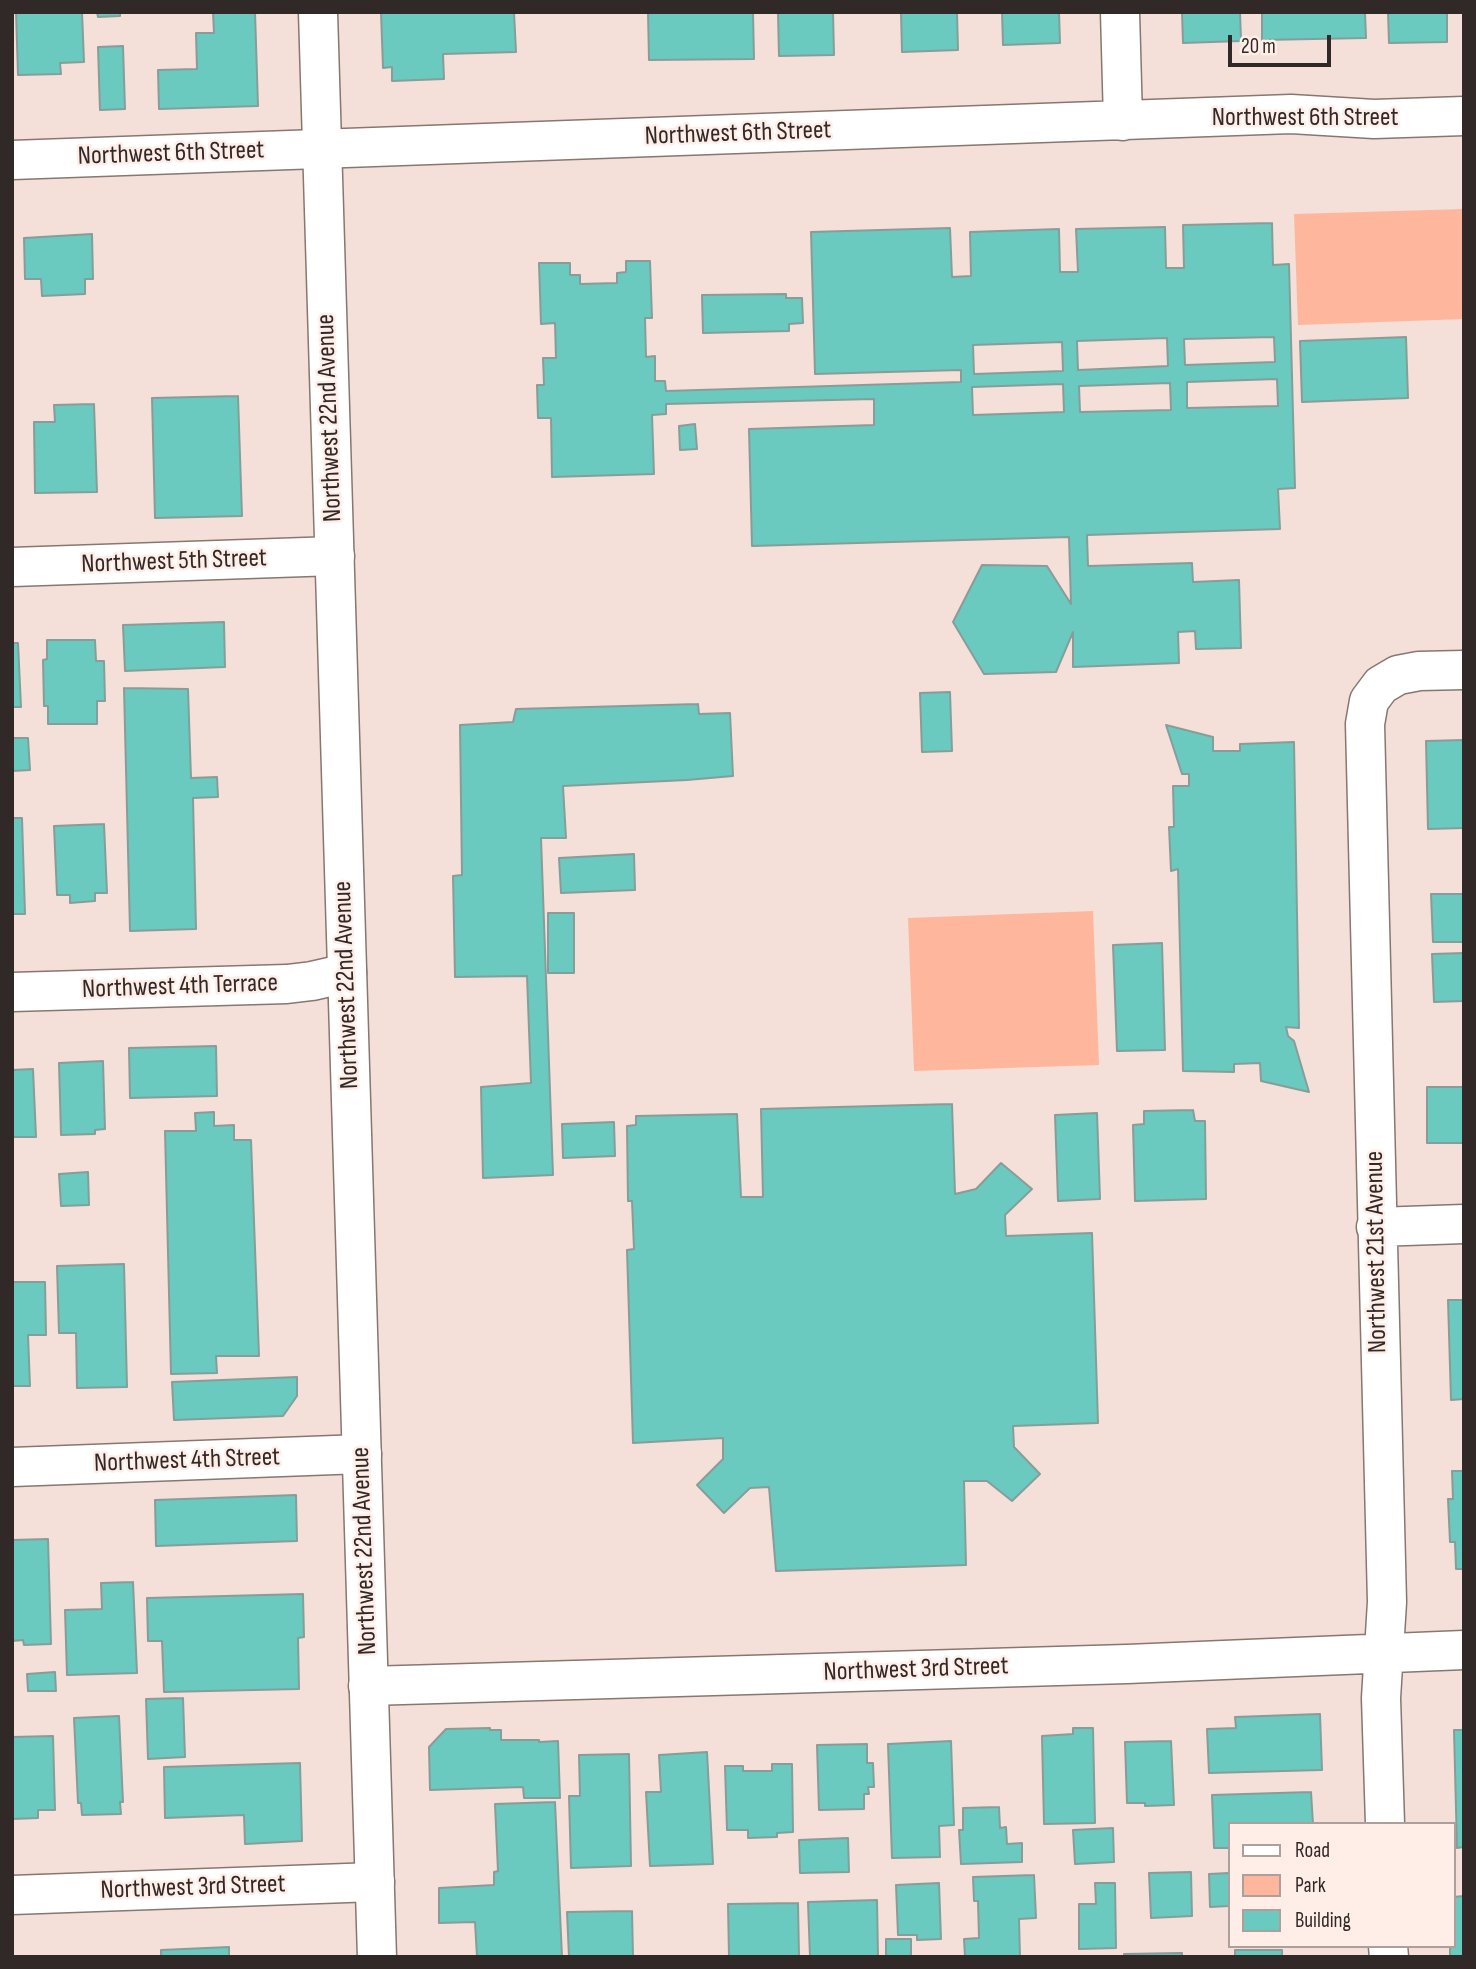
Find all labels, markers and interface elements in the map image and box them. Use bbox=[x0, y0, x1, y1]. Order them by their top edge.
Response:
scale bar bbox=[1231, 21, 1334, 65]
text: 20 m bbox=[1241, 34, 1276, 59]
street label: Northwest 6th Street bbox=[1212, 102, 1398, 134]
street label: Northwest 6th Street bbox=[644, 115, 832, 153]
street label: Northwest 6th Street bbox=[77, 135, 265, 173]
street label: Northwest 22nd Avenue bbox=[311, 313, 349, 523]
street label: Northwest 5th Street bbox=[81, 543, 267, 581]
street label: Northwest 22nd Avenue bbox=[328, 880, 366, 1090]
street label: Northwest 4th Terrace bbox=[82, 968, 278, 1006]
street label: Northwest 21st Avenue bbox=[1360, 1151, 1394, 1353]
street label: Northwest 4th Street bbox=[93, 1442, 281, 1480]
street label: Northwest 22nd Avenue bbox=[346, 1446, 384, 1656]
street label: Northwest 3rd Street bbox=[823, 1651, 1009, 1689]
legend bbox=[1228, 1822, 1455, 1948]
text: Road bbox=[1295, 1838, 1330, 1863]
street label: Northwest 3rd Street bbox=[100, 1869, 286, 1907]
text: Park bbox=[1295, 1873, 1326, 1898]
text: Building bbox=[1295, 1908, 1351, 1933]

